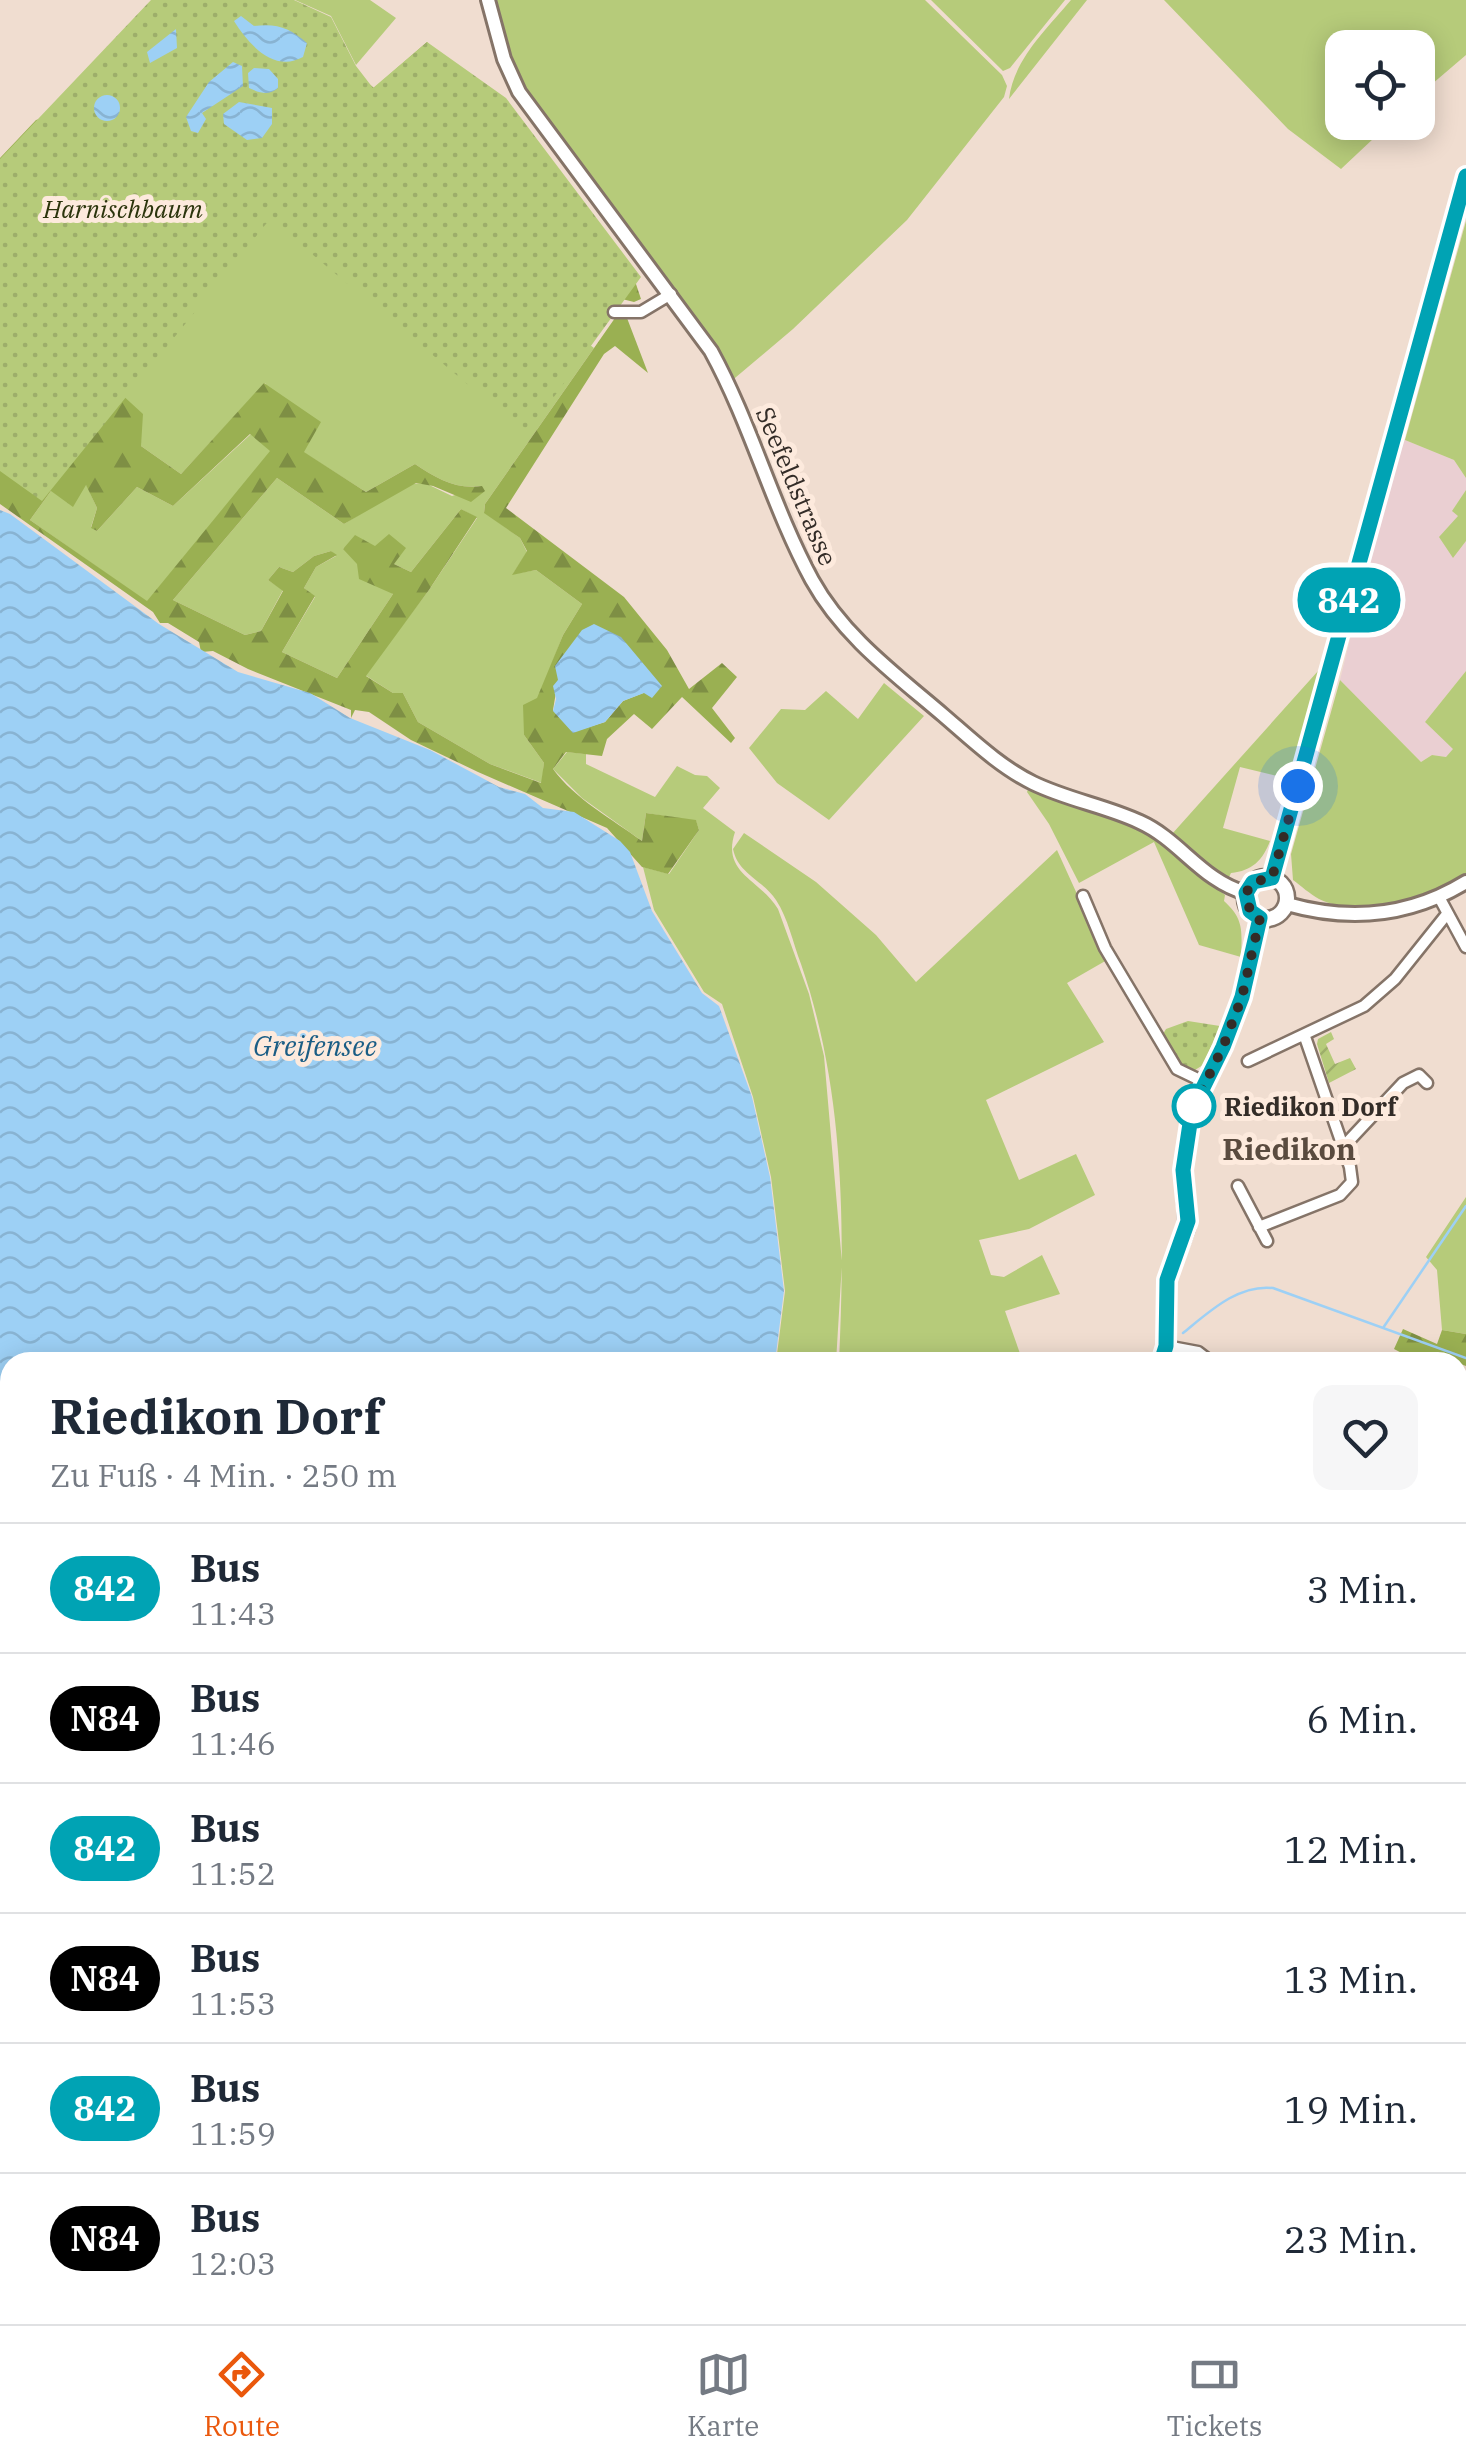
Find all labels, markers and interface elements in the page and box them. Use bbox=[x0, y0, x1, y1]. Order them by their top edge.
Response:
map controls bbox=[1325, 30, 1435, 140]
button: locate bbox=[1325, 30, 1435, 140]
park label: Harnischbaum bbox=[42, 192, 203, 225]
street label: Seefeldstrasse bbox=[749, 402, 845, 570]
line badge: 842 bbox=[1292, 568, 1406, 632]
text: 842 bbox=[1317, 577, 1381, 623]
your location bbox=[1273, 761, 1323, 811]
water label: Greifensee bbox=[253, 1027, 377, 1064]
marker: Riedikon Dorf bbox=[1173, 1085, 1215, 1127]
place label: Riedikon Dorf bbox=[1224, 1090, 1399, 1123]
district label: Riedikon bbox=[1222, 1129, 1356, 1168]
text: Riedikon Dorf bbox=[50, 1385, 382, 1447]
button: heart bbox=[1313, 1385, 1418, 1490]
text: Zu Fuß · 4 Min. · 250 m bbox=[50, 1454, 397, 1496]
text: Bus bbox=[190, 1543, 260, 1592]
text: 3 Min. bbox=[1306, 1564, 1418, 1613]
text: 842 bbox=[73, 1565, 137, 1611]
text: 11:43 bbox=[190, 1592, 276, 1634]
text: Bus bbox=[190, 1673, 260, 1722]
text: 6 Min. bbox=[1306, 1694, 1418, 1743]
text: N84 bbox=[70, 1695, 140, 1741]
text: 11:46 bbox=[190, 1722, 276, 1764]
text: Bus bbox=[190, 1803, 260, 1852]
text: 12 Min. bbox=[1284, 1824, 1418, 1873]
text: 842 bbox=[73, 1825, 137, 1871]
text: 11:52 bbox=[190, 1852, 276, 1894]
text: Bus bbox=[190, 1933, 260, 1982]
text: 13 Min. bbox=[1284, 1954, 1418, 2003]
text: N84 bbox=[70, 1955, 140, 2001]
text: 11:53 bbox=[190, 1982, 276, 2024]
text: Bus bbox=[190, 2063, 260, 2112]
text: 19 Min. bbox=[1284, 2084, 1418, 2133]
text: 842 bbox=[73, 2085, 137, 2131]
text: 11:59 bbox=[190, 2112, 276, 2154]
text: Bus bbox=[190, 2193, 260, 2242]
text: 23 Min. bbox=[1284, 2214, 1418, 2263]
text: N84 bbox=[70, 2215, 140, 2261]
text: 12:03 bbox=[190, 2242, 276, 2284]
tab: Route bbox=[204, 2347, 280, 2444]
tab: Karte bbox=[687, 2347, 759, 2444]
tab: Tickets bbox=[1166, 2347, 1262, 2444]

